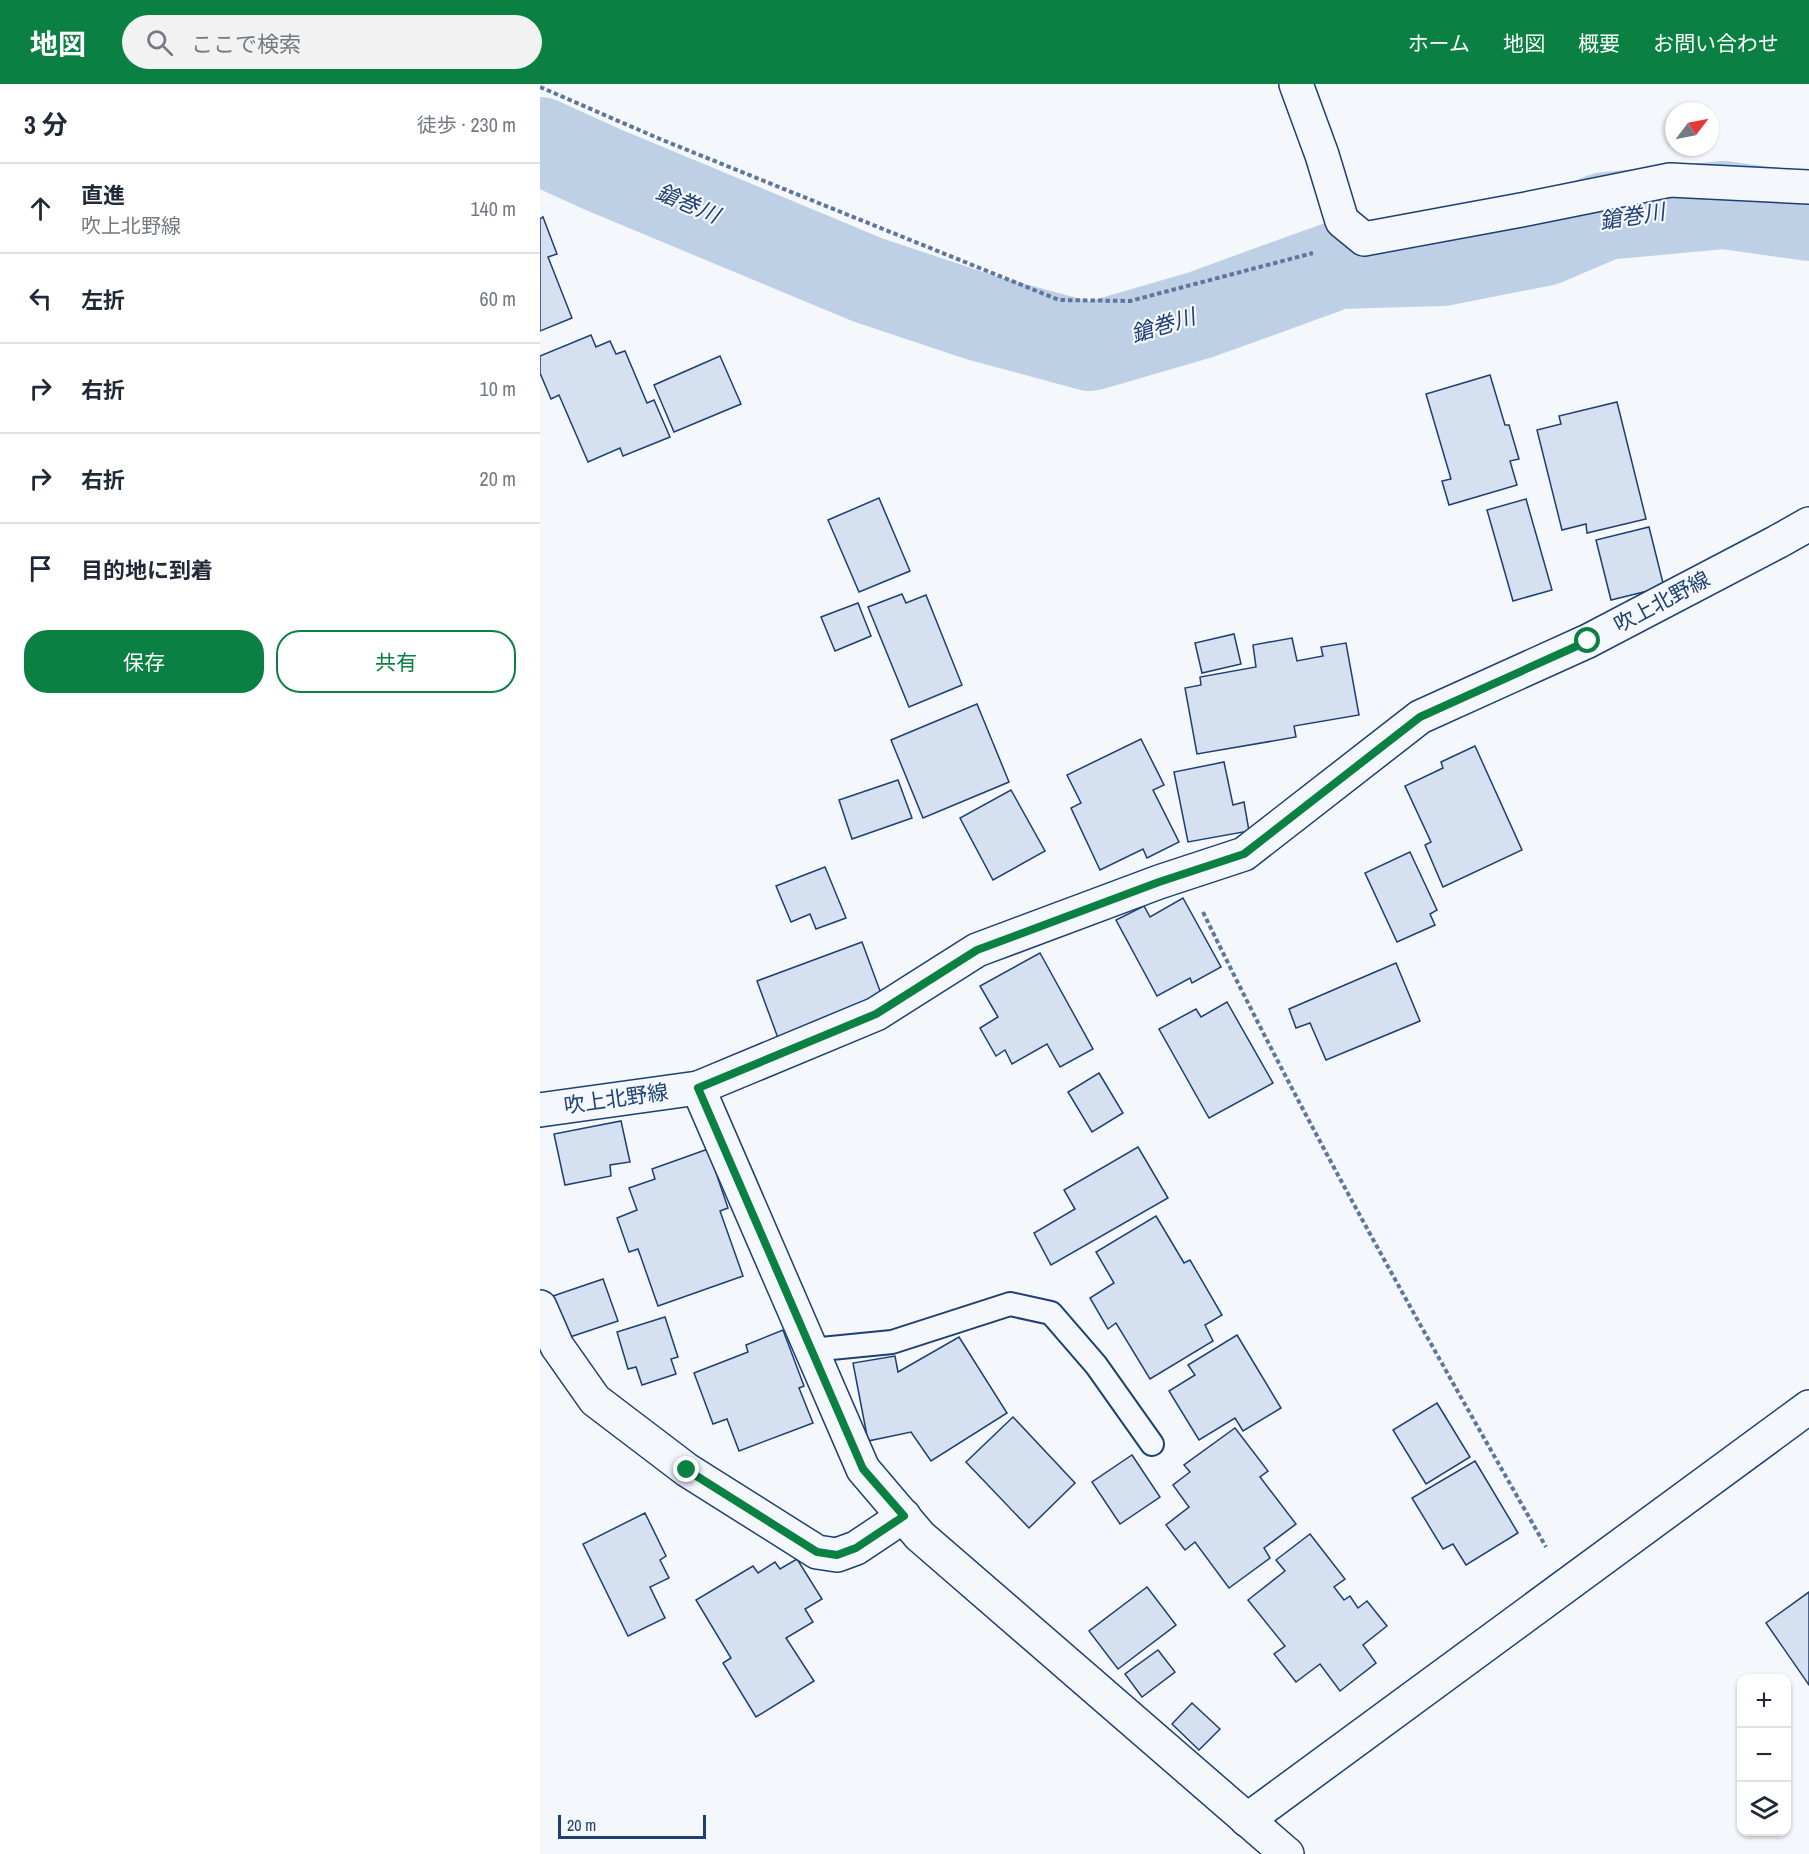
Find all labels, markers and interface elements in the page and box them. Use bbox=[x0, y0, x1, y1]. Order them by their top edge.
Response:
search box bbox=[122, 15, 542, 69]
text: 地図 bbox=[30, 25, 86, 63]
icon: search bbox=[143, 26, 176, 59]
text: ここで検索 bbox=[191, 29, 301, 59]
text: ホーム bbox=[1408, 29, 1470, 58]
text: 地図 bbox=[1503, 29, 1545, 58]
text: 概要 bbox=[1578, 29, 1620, 58]
text: お問い合わせ bbox=[1653, 29, 1779, 58]
north arrow bbox=[1665, 102, 1719, 156]
text: 3 分 bbox=[24, 107, 68, 142]
text: 徒歩 · 230 m bbox=[417, 111, 516, 138]
water label: 鎗巻川 bbox=[652, 176, 726, 230]
text: 直進 bbox=[81, 180, 125, 210]
icon: ahead bbox=[24, 192, 57, 225]
text: 140 m bbox=[470, 195, 516, 222]
water label: 鎗巻川 bbox=[1597, 196, 1669, 236]
text: 吹上北野線 bbox=[81, 212, 181, 239]
icon: left bbox=[24, 282, 57, 315]
text: 左折 bbox=[81, 285, 125, 315]
text: 60 m bbox=[480, 285, 516, 312]
water label: 鎗巻川 bbox=[1127, 300, 1201, 349]
icon: right bbox=[24, 372, 57, 405]
text: 右折 bbox=[81, 375, 125, 405]
text: 10 m bbox=[480, 375, 516, 402]
icon: right bbox=[24, 462, 57, 495]
text: 右折 bbox=[81, 465, 125, 495]
text: 20 m bbox=[480, 465, 516, 492]
icon: arrive bbox=[24, 552, 57, 585]
text: 目的地に到着 bbox=[81, 555, 213, 585]
street label: 吹上北野線 bbox=[1609, 564, 1715, 639]
route start bbox=[1574, 627, 1600, 653]
button: 保存 bbox=[24, 630, 264, 693]
button: 共有 bbox=[276, 630, 516, 693]
street label: 吹上北野線 bbox=[562, 1077, 670, 1120]
route end bbox=[673, 1456, 699, 1482]
map controls bbox=[1737, 1674, 1791, 1836]
button: + bbox=[1737, 1674, 1791, 1728]
button: − bbox=[1737, 1728, 1791, 1782]
button: layers bbox=[1737, 1782, 1791, 1836]
scale bar bbox=[558, 1812, 706, 1840]
text: 20 m bbox=[567, 1814, 596, 1836]

